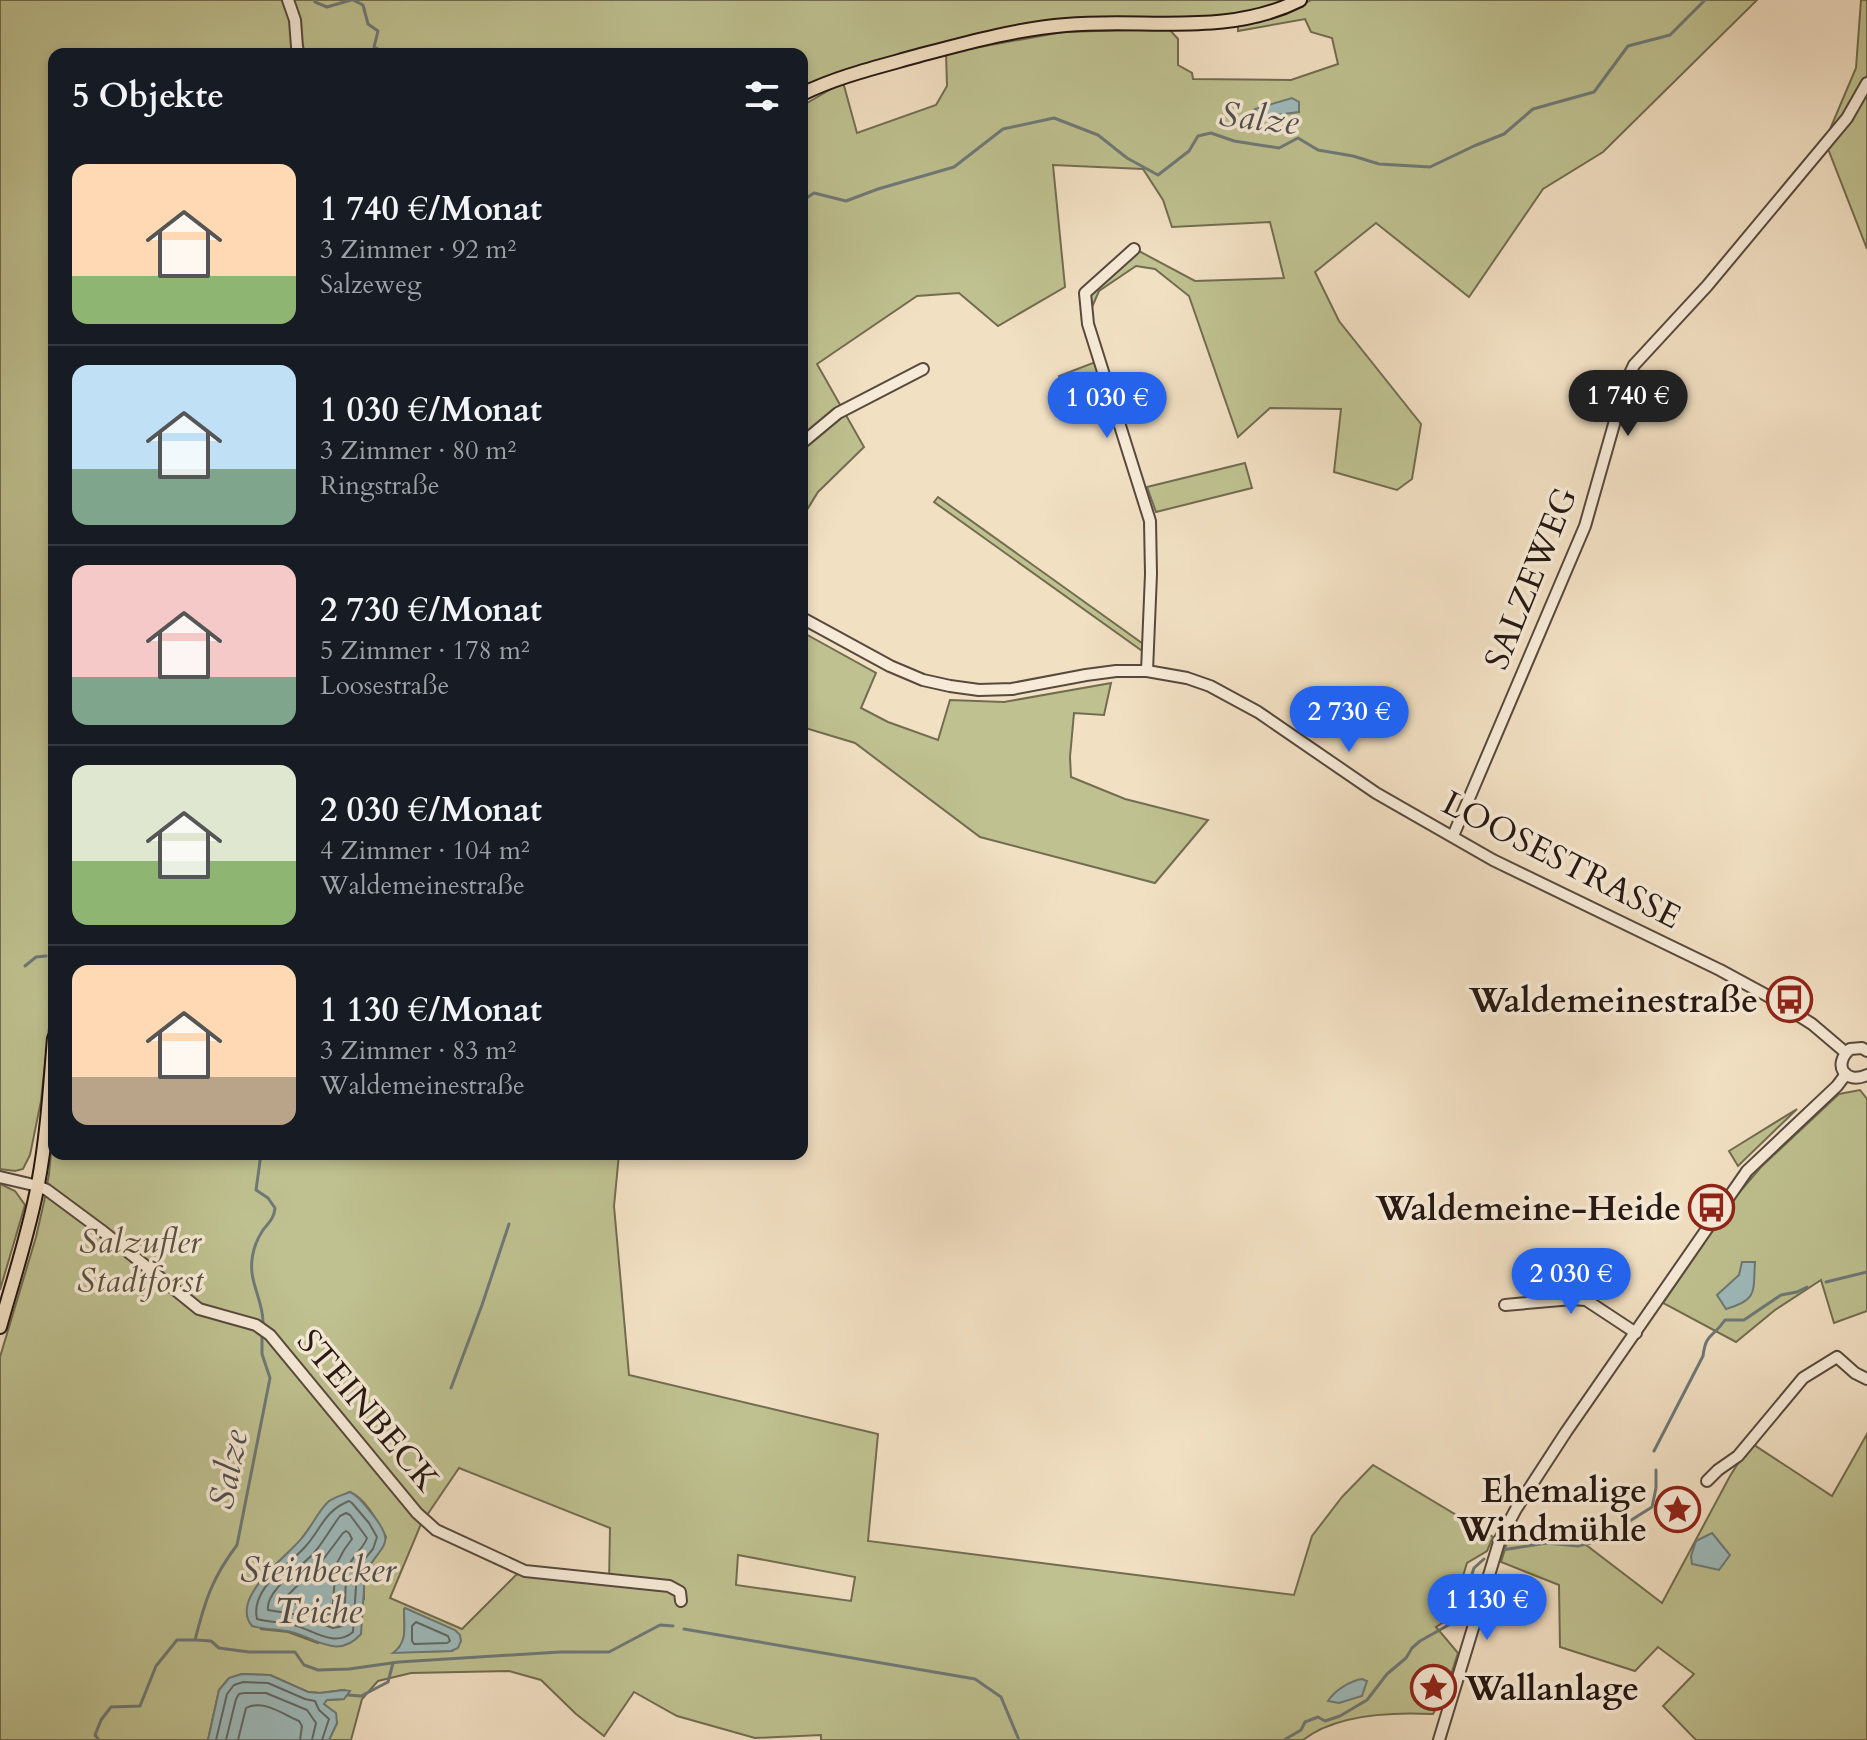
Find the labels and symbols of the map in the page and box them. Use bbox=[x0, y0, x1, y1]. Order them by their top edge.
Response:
water label: Salze bbox=[1217, 90, 1302, 147]
pin: 1 740 € bbox=[1554, 370, 1702, 438]
pin: 1 030 € bbox=[1033, 372, 1181, 440]
street label: SALZEWEG bbox=[1474, 480, 1588, 676]
pin: 2 730 € bbox=[1275, 686, 1423, 754]
street label: LOOSESTRASSE bbox=[1434, 780, 1689, 940]
bus stop icon: Waldemeinestraße bbox=[1765, 976, 1813, 1024]
place label: Waldemeinestraße bbox=[1468, 978, 1758, 1024]
bus stop icon: Waldemeine-Heide bbox=[1688, 1184, 1736, 1232]
place label: Waldemeine-Heide bbox=[1375, 1186, 1681, 1232]
park label: Salzufler Stadtforst bbox=[77, 1219, 204, 1304]
pin: 2 030 € bbox=[1497, 1248, 1645, 1316]
street label: STEINBECK bbox=[287, 1320, 450, 1502]
water label: Salze bbox=[197, 1424, 260, 1513]
place label: Ehemalige Windmühle bbox=[1456, 1468, 1647, 1553]
place icon: Ehemalige Windmühle bbox=[1654, 1486, 1702, 1534]
water label: Steinbecker Teiche bbox=[240, 1546, 397, 1636]
pin: 1 130 € bbox=[1413, 1574, 1561, 1642]
place icon: Wallanlage bbox=[1410, 1664, 1458, 1712]
place label: Wallanlage bbox=[1464, 1666, 1639, 1712]

